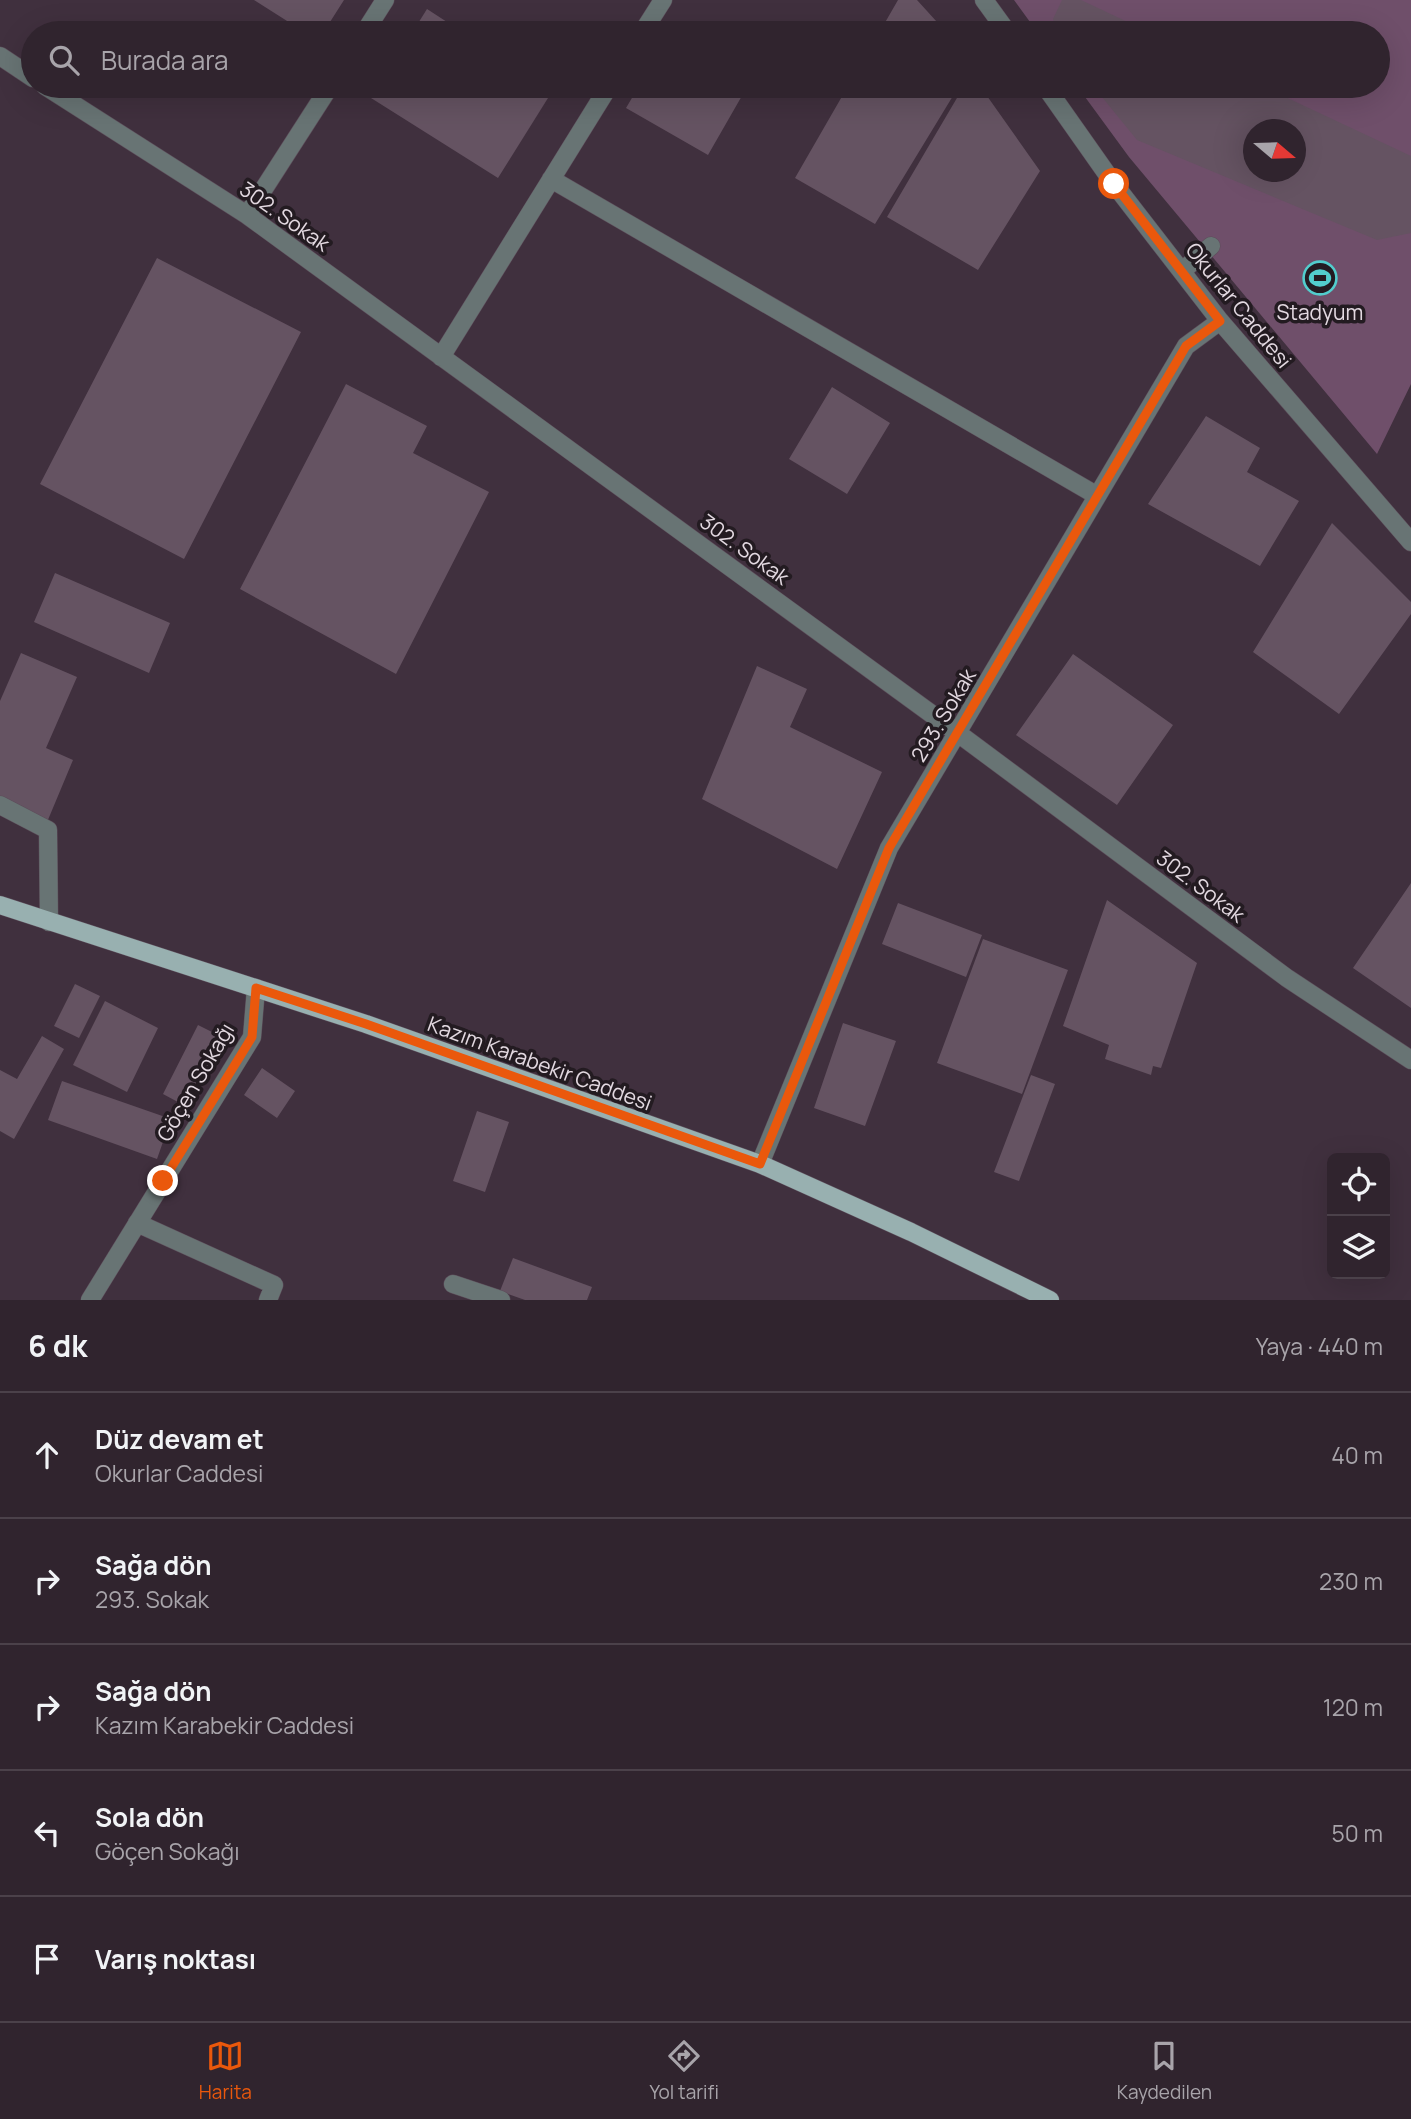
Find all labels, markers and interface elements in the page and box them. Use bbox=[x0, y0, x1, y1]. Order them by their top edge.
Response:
search box bbox=[21, 21, 1390, 98]
icon: search bbox=[45, 41, 83, 79]
text: Burada ara bbox=[101, 42, 228, 78]
north arrow bbox=[1243, 119, 1306, 182]
route start bbox=[1098, 168, 1129, 199]
street label: 302. Sokak bbox=[234, 175, 336, 258]
street label: Okurlar Caddesi bbox=[1180, 236, 1298, 374]
sports icon: Stadyum bbox=[1301, 259, 1339, 297]
place label: Stadyum bbox=[1277, 298, 1363, 326]
street label: 302. Sokak bbox=[695, 507, 796, 591]
street label: 293. Sokak bbox=[904, 663, 982, 767]
street label: 302. Sokak bbox=[1151, 844, 1251, 929]
street label: Kazım Karabekir Caddesi bbox=[424, 1009, 656, 1117]
street label: Göçen Sokağı bbox=[150, 1018, 240, 1146]
map controls bbox=[1327, 1153, 1390, 1279]
button: locate bbox=[1327, 1153, 1390, 1216]
route end bbox=[147, 1165, 178, 1196]
button: layers bbox=[1327, 1216, 1390, 1279]
text: 6 dk bbox=[28, 1325, 87, 1366]
text: Yaya · 440 m bbox=[1256, 1330, 1383, 1362]
text: Düz devam et bbox=[95, 1421, 264, 1457]
icon: ahead bbox=[28, 1436, 66, 1474]
text: 40 m bbox=[1331, 1439, 1383, 1471]
text: Okurlar Caddesi bbox=[95, 1457, 263, 1489]
text: Sağa dön bbox=[95, 1547, 212, 1583]
icon: right bbox=[28, 1562, 66, 1600]
text: 230 m bbox=[1319, 1565, 1383, 1597]
text: 293. Sokak bbox=[95, 1583, 209, 1615]
text: Sağa dön bbox=[95, 1673, 212, 1709]
icon: right bbox=[28, 1688, 66, 1726]
text: 120 m bbox=[1323, 1691, 1383, 1723]
text: Kazım Karabekir Caddesi bbox=[95, 1709, 354, 1741]
text: Sola dön bbox=[95, 1799, 204, 1835]
icon: left bbox=[28, 1814, 66, 1852]
text: 50 m bbox=[1332, 1817, 1383, 1849]
text: Göçen Sokağı bbox=[95, 1835, 240, 1867]
icon: arrive bbox=[28, 1940, 66, 1978]
text: Varış noktası bbox=[95, 1941, 256, 1977]
tab: Harita bbox=[199, 2037, 252, 2105]
tab: Yol tarifi bbox=[650, 2037, 719, 2105]
tab: Kaydedilen bbox=[1117, 2037, 1212, 2105]

